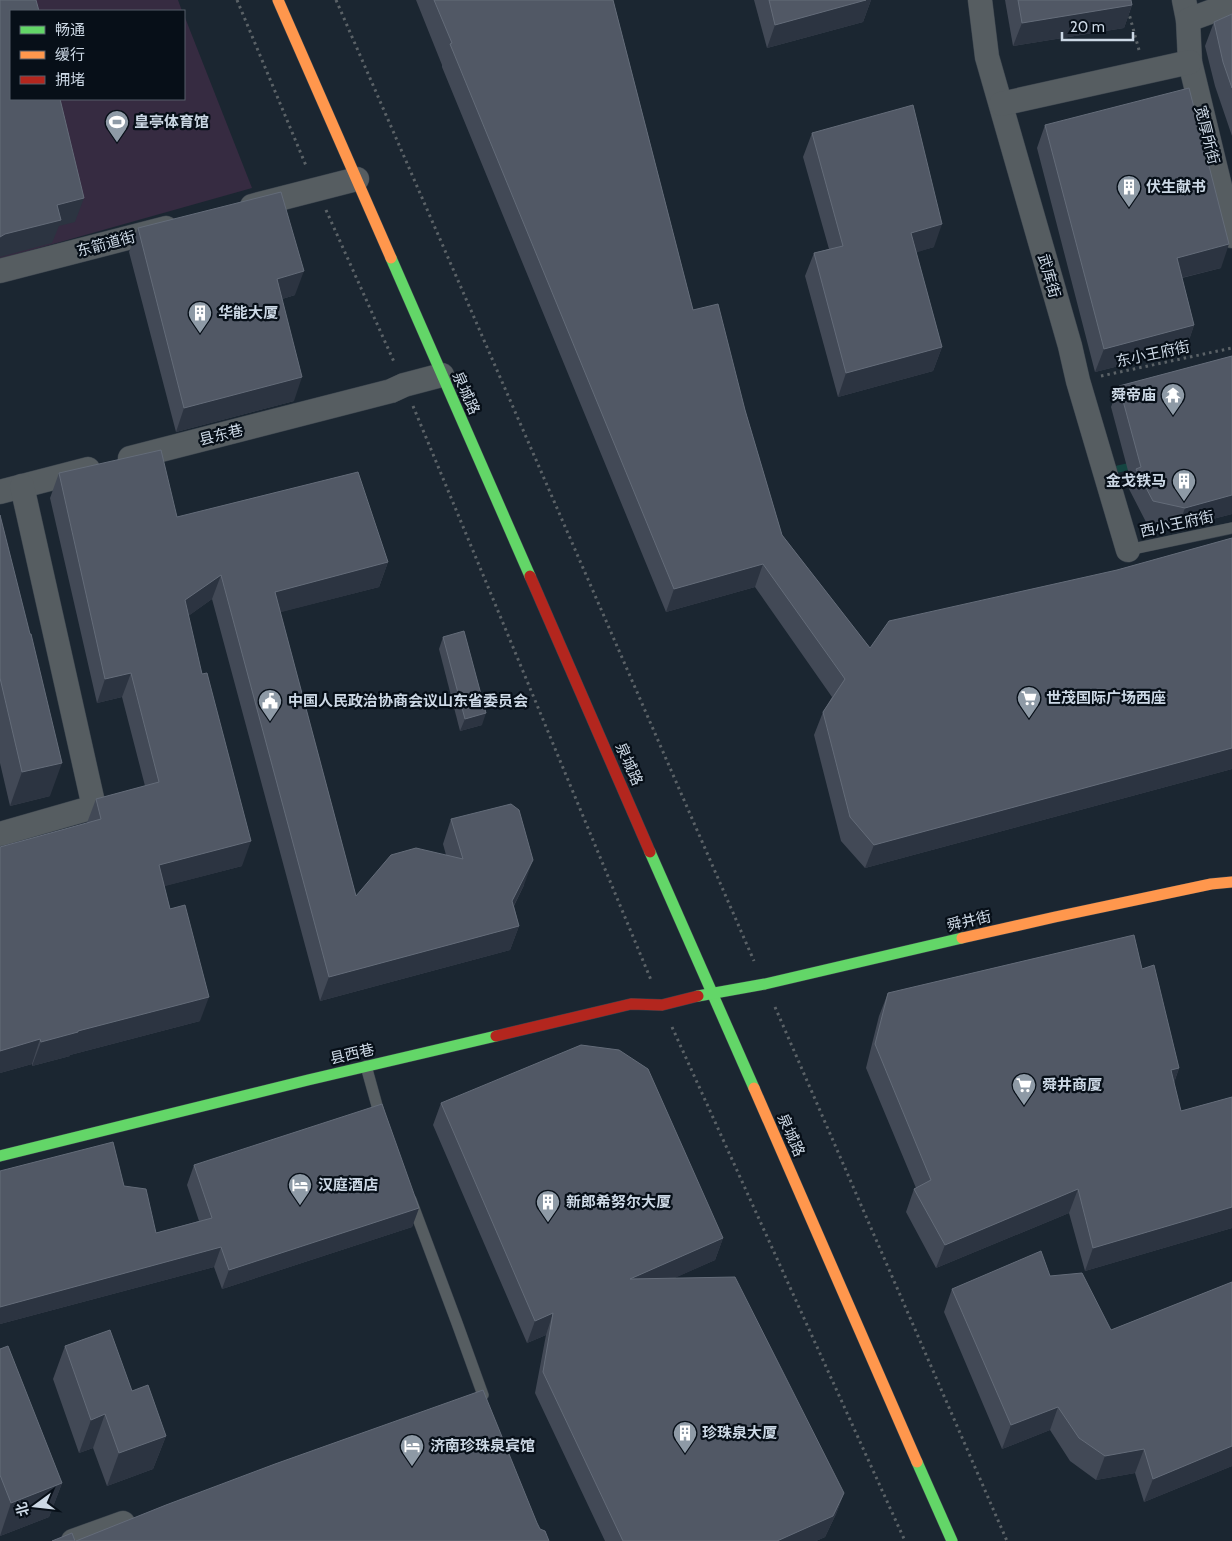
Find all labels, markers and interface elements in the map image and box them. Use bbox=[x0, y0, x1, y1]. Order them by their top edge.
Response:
legend bbox=[10, 10, 185, 100]
scale bar bbox=[1062, 10, 1133, 42]
text: 20 m bbox=[1070, 18, 1105, 36]
text: 畅通 bbox=[55, 21, 85, 39]
text: 缓行 bbox=[55, 46, 85, 64]
text: 拥堵 bbox=[55, 71, 85, 89]
street label: 宽厚所街 bbox=[1191, 104, 1223, 166]
sports icon: 皇亭体育馆 bbox=[104, 109, 130, 143]
place label: 皇亭体育馆 bbox=[134, 113, 209, 131]
building icon: 伏生献书 bbox=[1116, 174, 1142, 208]
place label: 伏生献书 bbox=[1146, 178, 1206, 196]
street label: 东箭道街 bbox=[75, 228, 137, 260]
street label: 武库街 bbox=[1034, 252, 1064, 300]
building icon: 华能大厦 bbox=[187, 300, 213, 334]
place label: 华能大厦 bbox=[218, 304, 278, 322]
street label: 东小王府街 bbox=[1114, 337, 1192, 371]
street label: 泉城路 bbox=[449, 369, 483, 417]
temple icon: 舜帝庙 bbox=[1160, 382, 1186, 416]
place label: 舜帝庙 bbox=[1111, 386, 1156, 404]
street label: 县东巷 bbox=[197, 421, 245, 449]
building icon: 金戈铁马 bbox=[1171, 468, 1197, 502]
place label: 金戈铁马 bbox=[1106, 472, 1166, 490]
street label: 西小王府街 bbox=[1138, 507, 1216, 541]
supermarket icon: 世茂国际广场西座 bbox=[1016, 685, 1042, 719]
public building icon: 中国人民政治协商会议山东省委员会 bbox=[257, 688, 283, 722]
place label: 世茂国际广场西座 bbox=[1046, 689, 1166, 707]
place label: 中国人民政治协商会议山东省委员会 bbox=[288, 692, 528, 710]
street label: 泉城路 bbox=[612, 740, 646, 788]
street label: 舜井街 bbox=[945, 907, 993, 935]
street label: 县西巷 bbox=[328, 1040, 376, 1068]
supermarket icon: 舜井商厦 bbox=[1011, 1072, 1037, 1106]
place label: 舜井商厦 bbox=[1042, 1076, 1102, 1094]
street label: 泉城路 bbox=[774, 1111, 808, 1159]
hotel icon: 汉庭酒店 bbox=[287, 1172, 313, 1206]
place label: 汉庭酒店 bbox=[318, 1176, 378, 1194]
building icon: 新郎希努尔大厦 bbox=[535, 1189, 561, 1223]
place label: 新郎希努尔大厦 bbox=[566, 1193, 671, 1211]
building icon: 珍珠泉大厦 bbox=[672, 1420, 698, 1454]
place label: 珍珠泉大厦 bbox=[702, 1424, 777, 1442]
hotel icon: 济南珍珠泉宾馆 bbox=[399, 1433, 425, 1467]
place label: 济南珍珠泉宾馆 bbox=[430, 1437, 535, 1455]
north arrow bbox=[10, 1481, 60, 1531]
text: 北 bbox=[12, 1500, 33, 1518]

